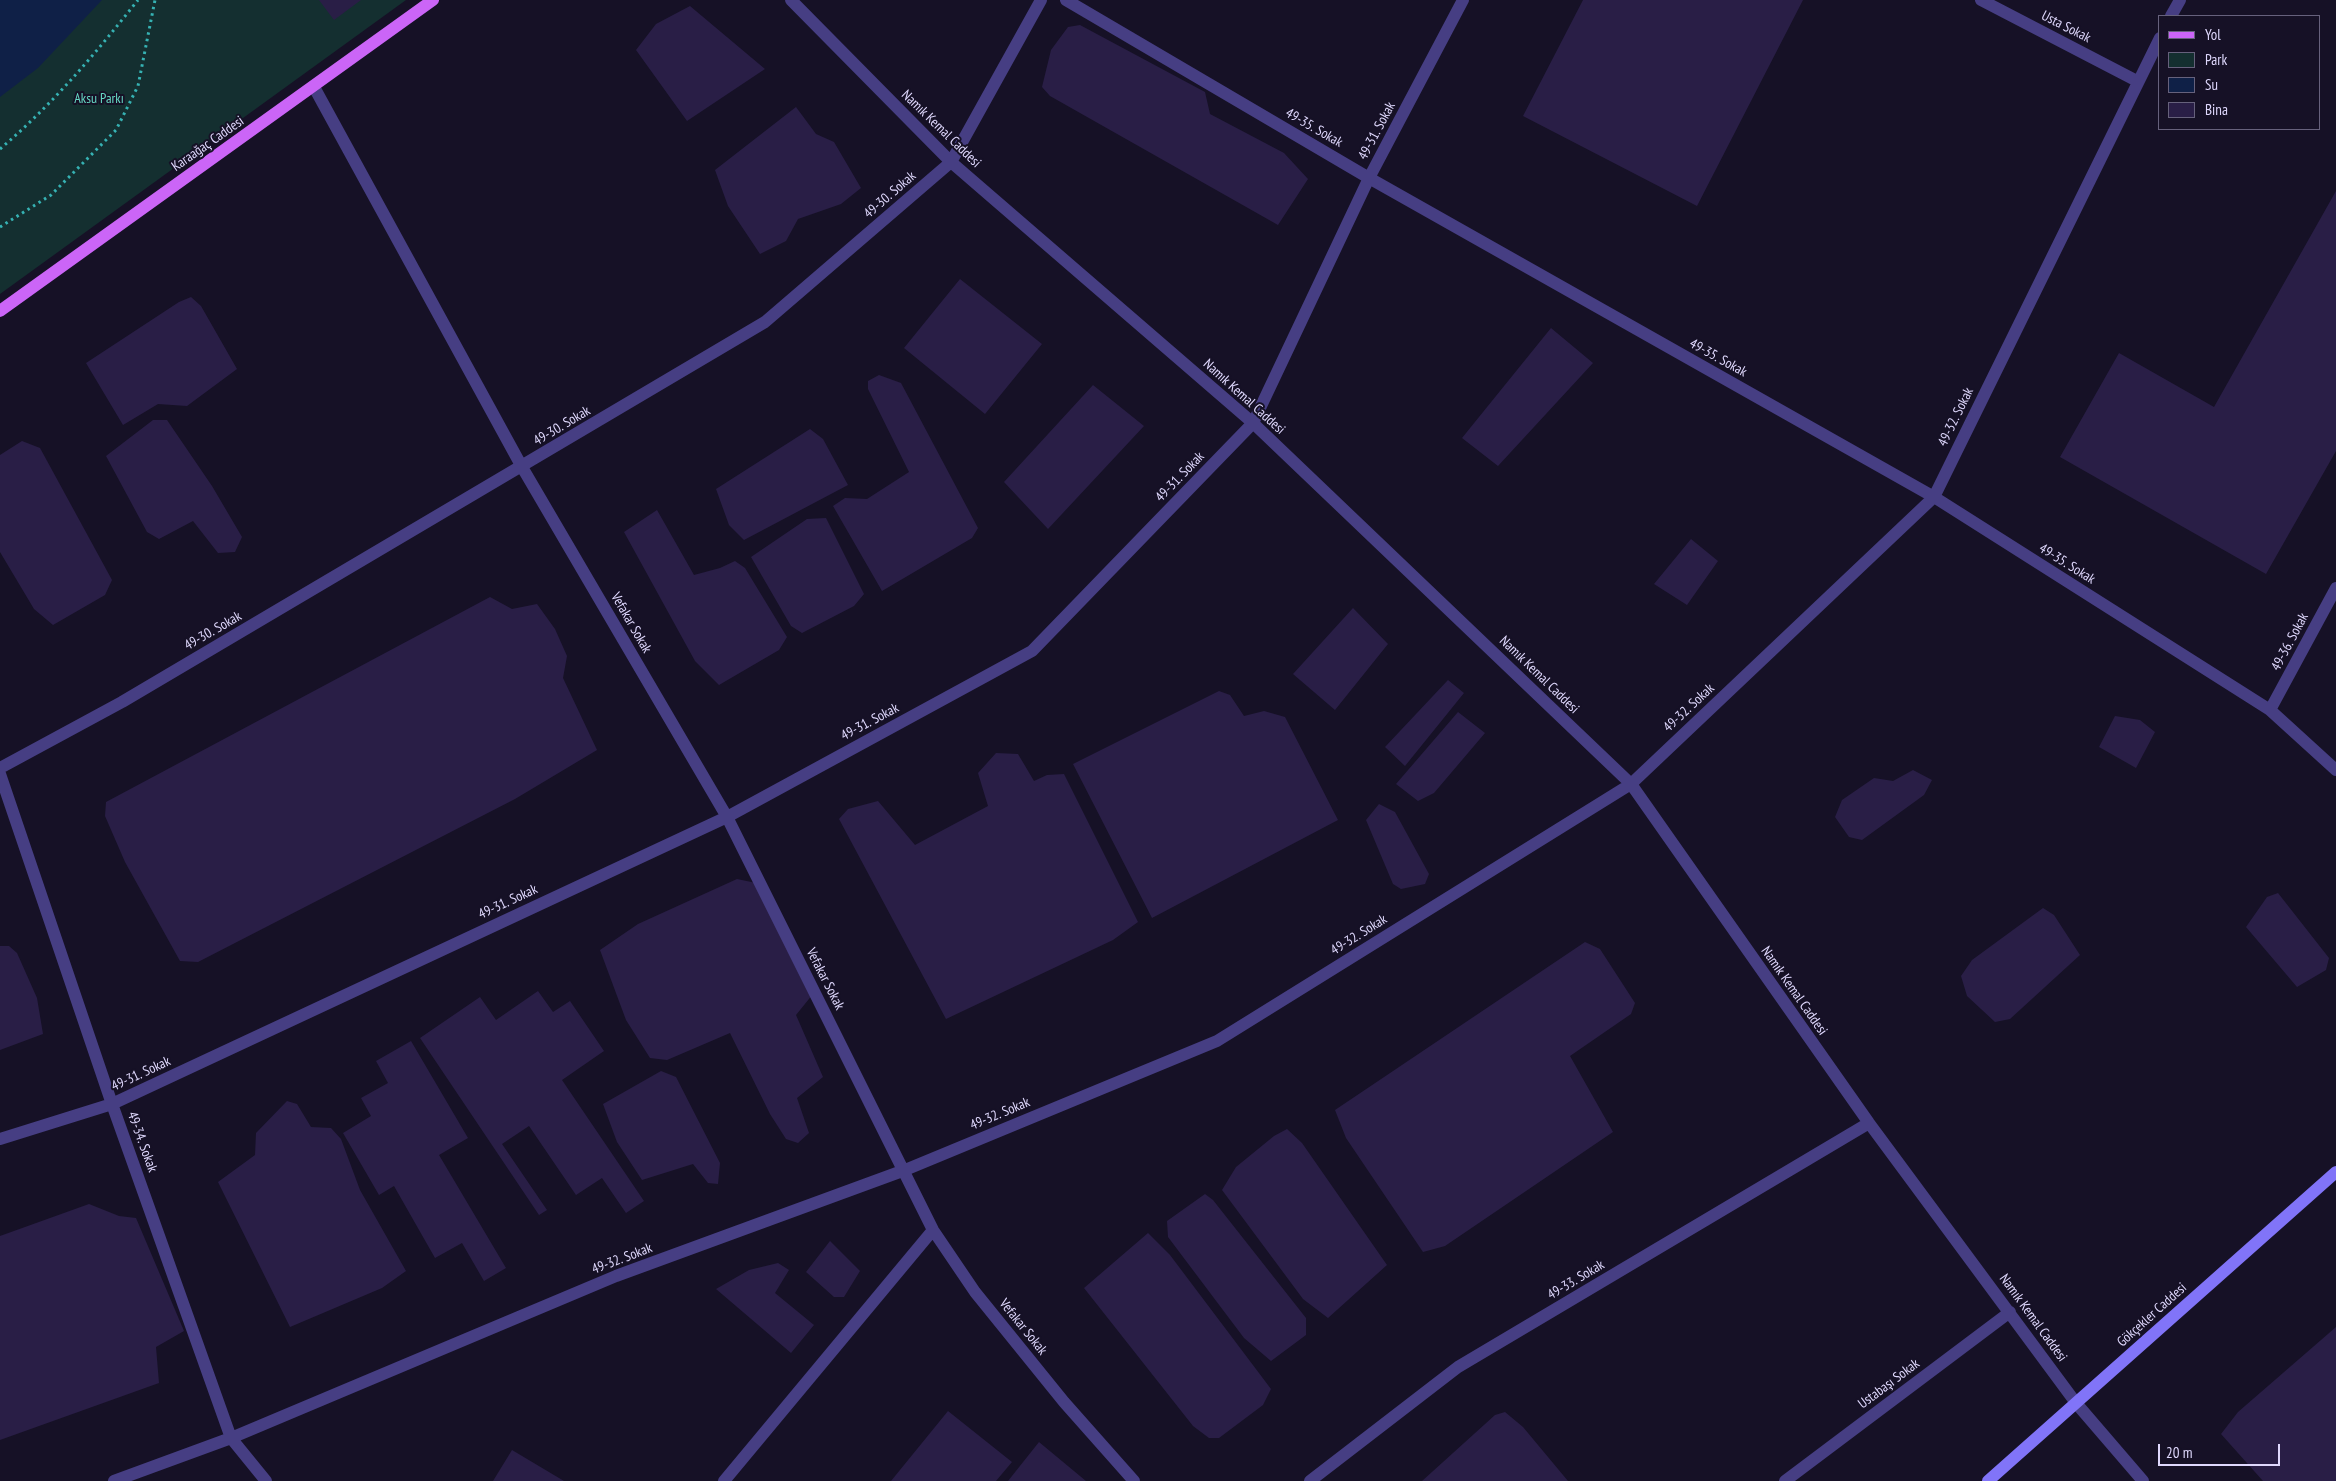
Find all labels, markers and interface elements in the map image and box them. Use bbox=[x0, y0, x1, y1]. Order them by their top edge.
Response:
street label: Usta Sokak bbox=[2039, 7, 2093, 47]
legend bbox=[2158, 15, 2321, 130]
text: Yol bbox=[2205, 25, 2221, 44]
text: Park bbox=[2205, 50, 2227, 69]
text: Su bbox=[2205, 75, 2218, 94]
street label: Namık Kemal Caddesi bbox=[898, 87, 984, 171]
park label: Aksu Parkı bbox=[74, 91, 124, 107]
street label: 49-31. Sokak bbox=[1355, 99, 1399, 163]
text: Bina bbox=[2205, 100, 2228, 119]
street label: 49-35. Sokak bbox=[1282, 105, 1346, 151]
street label: Karaağaç Caddesi bbox=[169, 113, 247, 175]
street label: 49-30. Sokak bbox=[861, 168, 919, 222]
street label: 49-35. Sokak bbox=[1686, 335, 1750, 381]
street label: Namık Kemal Caddesi bbox=[1200, 356, 1288, 438]
street label: 49-32. Sokak bbox=[1935, 385, 1977, 449]
street label: 49-30. Sokak bbox=[531, 403, 593, 449]
street label: 49-31. Sokak bbox=[1152, 448, 1208, 506]
street label: 49-35. Sokak bbox=[2036, 540, 2098, 588]
street label: Vefakar Sokak bbox=[607, 590, 655, 656]
street label: 49-30. Sokak bbox=[181, 608, 245, 654]
street label: 49-36. Sokak bbox=[2268, 610, 2312, 674]
street label: Namık Kemal Caddesi bbox=[1496, 633, 1582, 717]
street label: 49-32. Sokak bbox=[1660, 680, 1718, 736]
street label: 49-31. Sokak bbox=[838, 700, 902, 744]
street label: 49-31. Sokak bbox=[476, 881, 540, 923]
street label: 49-32. Sokak bbox=[1328, 911, 1390, 959]
street label: Namık Kemal Caddesi bbox=[1757, 943, 1831, 1039]
street label: Vefakar Sokak bbox=[802, 945, 848, 1013]
street label: 49-31. Sokak bbox=[109, 1053, 173, 1095]
street label: 49-32. Sokak bbox=[968, 1094, 1032, 1134]
street label: 49-34. Sokak bbox=[123, 1109, 161, 1175]
street label: 49-32. Sokak bbox=[589, 1240, 655, 1278]
street label: 49-33. Sokak bbox=[1545, 1257, 1607, 1303]
street label: Namık Kemal Caddesi bbox=[1996, 1271, 2070, 1365]
street label: Gökçekler Caddesi bbox=[2114, 1279, 2190, 1351]
street label: Vefakar Sokak bbox=[995, 1296, 1051, 1358]
street label: Ustabaşı Sokak bbox=[1855, 1356, 1923, 1412]
scale bar bbox=[2161, 1434, 2284, 1466]
text: 20 m bbox=[2166, 1443, 2192, 1462]

